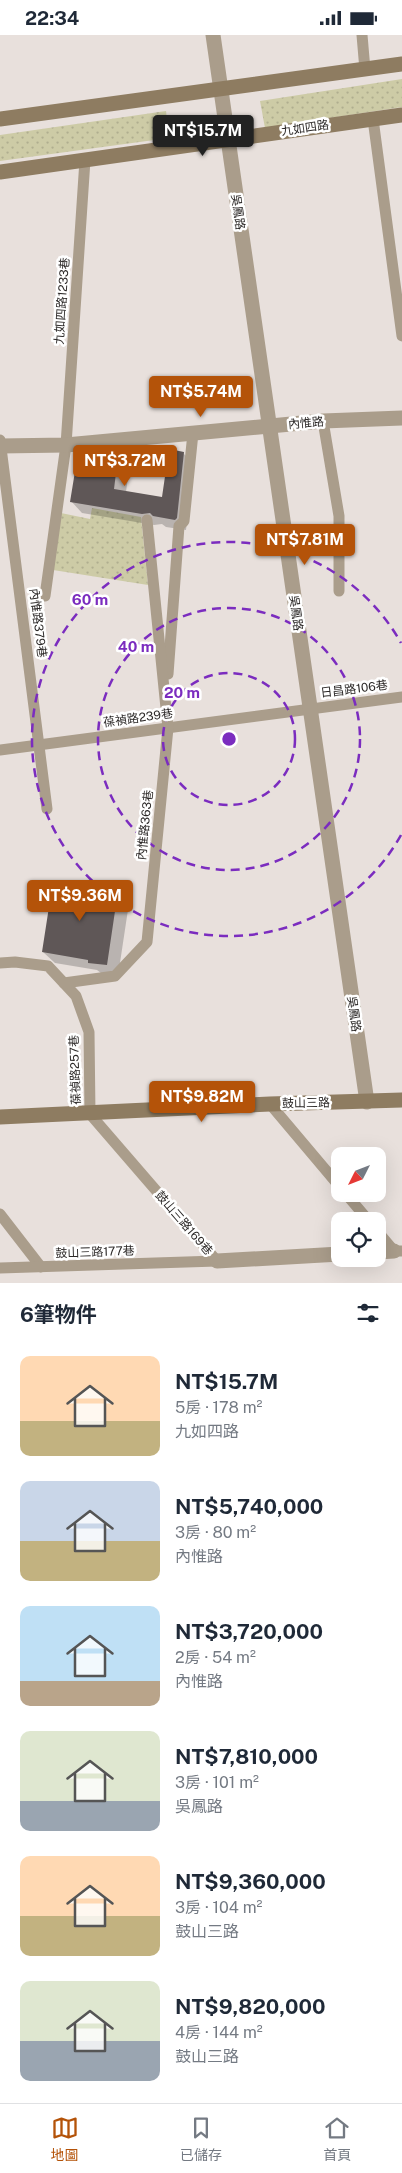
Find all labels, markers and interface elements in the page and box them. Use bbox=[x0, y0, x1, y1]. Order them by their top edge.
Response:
text: 22:34 bbox=[25, 7, 79, 29]
pin: NT$15.7M bbox=[151, 115, 255, 157]
street label: 九如四路 bbox=[280, 118, 330, 138]
text: NT$15.7M bbox=[164, 121, 242, 140]
street label: 吳鳳路 bbox=[229, 193, 247, 231]
street label: 九如四路1233巷 bbox=[52, 257, 72, 345]
pin: NT$5.74M bbox=[149, 375, 253, 418]
text: NT$5.74M bbox=[160, 382, 242, 401]
street label: 內惟路 bbox=[287, 414, 325, 432]
pin: NT$3.72M bbox=[73, 445, 177, 487]
text: NT$3.72M bbox=[84, 451, 166, 470]
pin: NT$7.81M bbox=[253, 523, 357, 566]
text: NT$7.81M bbox=[266, 530, 344, 549]
street label: 內惟路379巷 bbox=[27, 588, 49, 658]
text: 60 m bbox=[72, 591, 108, 608]
street label: 吳鳳路 bbox=[287, 594, 305, 632]
text: 40 m bbox=[118, 638, 154, 655]
street label: 日昌路106巷 bbox=[320, 678, 388, 700]
text: 20 m bbox=[164, 684, 200, 701]
street label: 葆禎路239巷 bbox=[102, 706, 174, 730]
centre of rings bbox=[220, 730, 238, 748]
street label: 內惟路363巷 bbox=[134, 789, 156, 861]
pin: NT$9.36M bbox=[28, 879, 132, 922]
text: NT$9.36M bbox=[38, 886, 122, 905]
street label: 吳鳳路 bbox=[345, 995, 363, 1033]
street label: 葆禎路257巷 bbox=[67, 1035, 83, 1105]
pin: NT$9.82M bbox=[150, 1081, 254, 1123]
text: NT$9.82M bbox=[160, 1087, 244, 1106]
street label: 鼓山三路 bbox=[282, 1096, 330, 1110]
north arrow bbox=[331, 1147, 386, 1203]
map controls bbox=[331, 1147, 386, 1267]
street label: 鼓山三路169巷 bbox=[153, 1188, 215, 1258]
button: locate bbox=[331, 1212, 386, 1267]
street label: 鼓山三路177巷 bbox=[55, 1244, 135, 1260]
icon: filters bbox=[354, 1299, 382, 1327]
text: 6筆物件 bbox=[20, 1302, 97, 1327]
text: NT$15.7M bbox=[175, 1369, 278, 1394]
icon: home bbox=[60, 1376, 120, 1436]
text: 5房 · 178 m² bbox=[175, 1398, 262, 1417]
text: 九如四路 bbox=[175, 1422, 239, 1441]
text: NT$5,740,000 bbox=[175, 1494, 323, 1519]
icon: home bbox=[60, 1501, 120, 1561]
text: 3房 · 80 m² bbox=[175, 1523, 256, 1542]
text: 內惟路 bbox=[175, 1547, 223, 1566]
text: NT$3,720,000 bbox=[175, 1619, 323, 1644]
icon: home bbox=[60, 1626, 120, 1686]
text: 2房 · 54 m² bbox=[175, 1648, 256, 1667]
text: 內惟路 bbox=[175, 1672, 223, 1691]
text: NT$7,810,000 bbox=[175, 1744, 318, 1769]
icon: home bbox=[60, 1751, 120, 1811]
text: 3房 · 101 m² bbox=[175, 1773, 259, 1792]
text: 吳鳳路 bbox=[175, 1797, 223, 1816]
text: NT$9,360,000 bbox=[175, 1869, 326, 1894]
icon: home bbox=[60, 1876, 120, 1936]
text: 3房 · 104 m² bbox=[175, 1898, 262, 1917]
text: 鼓山三路 bbox=[175, 1922, 239, 1941]
text: NT$9,820,000 bbox=[175, 1994, 326, 2019]
icon: home bbox=[60, 2001, 120, 2061]
text: 4房 · 144 m² bbox=[175, 2023, 263, 2042]
text: 鼓山三路 bbox=[175, 2047, 239, 2066]
tab: 地圖 bbox=[51, 2114, 79, 2164]
tab: 已儲存 bbox=[180, 2114, 222, 2164]
tab: 首頁 bbox=[323, 2114, 351, 2164]

